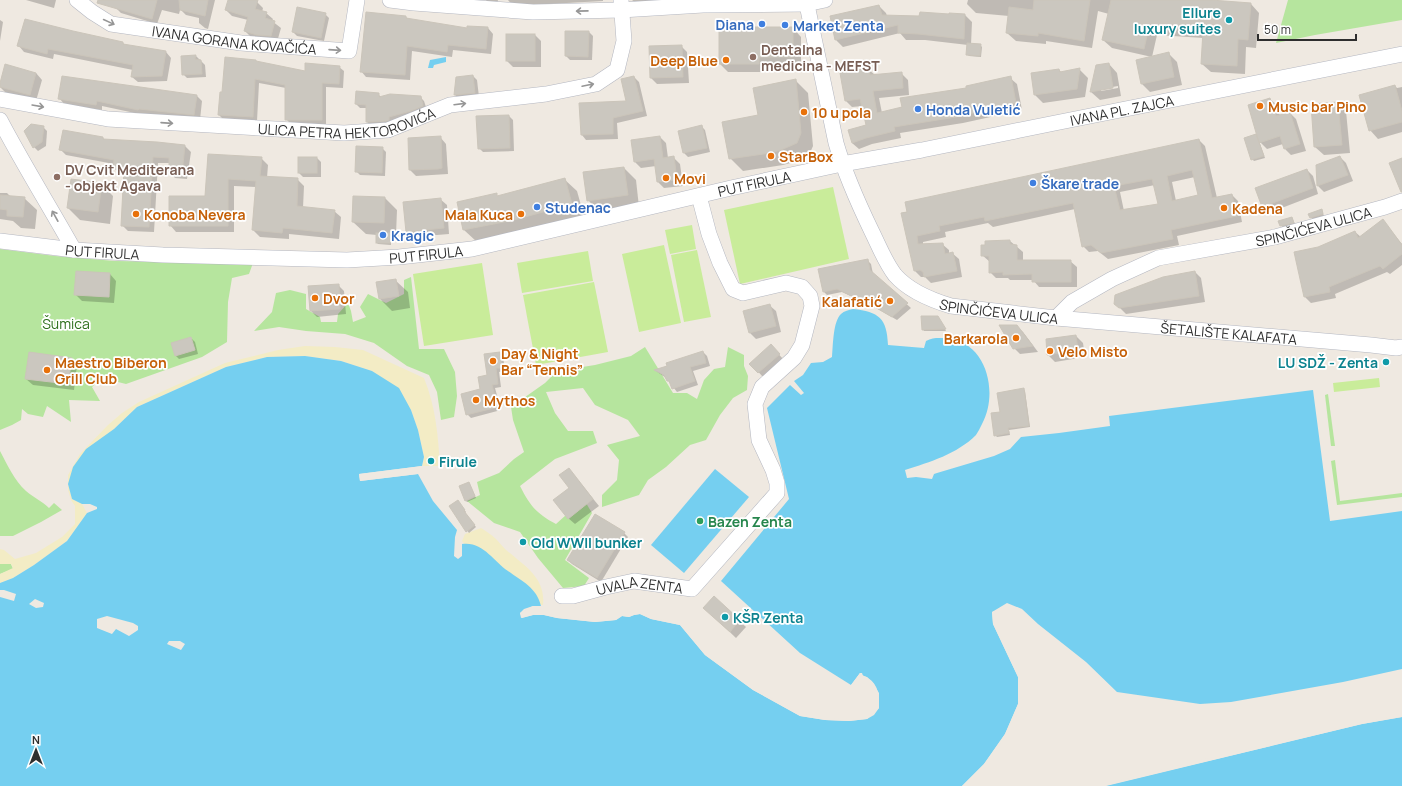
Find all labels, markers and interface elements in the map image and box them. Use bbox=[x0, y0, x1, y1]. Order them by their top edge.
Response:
place label: Ellure luxury suites bbox=[1134, 3, 1221, 38]
one-way arrow bbox=[576, 7, 589, 15]
place label: Diana bbox=[715, 15, 754, 34]
marker: Ellure luxury suites bbox=[1224, 15, 1234, 25]
place label: Market Zenta bbox=[793, 16, 884, 35]
scale bar bbox=[1258, 16, 1356, 42]
one-way arrow bbox=[103, 19, 115, 26]
marker: Diana bbox=[757, 19, 767, 29]
marker: Market Zenta bbox=[780, 20, 790, 30]
street label: IVANA GORANA KOVAČIĆA bbox=[151, 21, 317, 58]
text: 50 m bbox=[1264, 21, 1291, 38]
place label: Dentalna medicina - MEFST bbox=[761, 40, 880, 75]
one-way arrow bbox=[328, 47, 341, 54]
place label: Deep Blue bbox=[650, 51, 718, 70]
marker: Dentalna medicina - MEFST bbox=[748, 52, 758, 62]
marker: Deep Blue bbox=[721, 55, 731, 65]
one-way arrow bbox=[581, 81, 594, 89]
street label: IVANA PL. ZAJCA bbox=[1068, 90, 1176, 129]
place label: Music bar Pino bbox=[1268, 97, 1367, 116]
one-way arrow bbox=[453, 100, 466, 107]
place label: Honda Vuletić bbox=[926, 100, 1021, 119]
marker: Music bar Pino bbox=[1255, 101, 1265, 111]
one-way arrow bbox=[31, 103, 44, 111]
street label: ULICA PETRA HEKTOROVIĆA bbox=[257, 103, 438, 143]
place label: 10 u pola bbox=[812, 103, 871, 122]
marker: Honda Vuletić bbox=[913, 104, 923, 114]
marker: 10 u pola bbox=[799, 107, 809, 117]
one-way arrow bbox=[160, 119, 173, 126]
place label: StarBox bbox=[779, 147, 833, 166]
marker: StarBox bbox=[766, 151, 776, 161]
place label: DV Cvit Mediterana - objekt Agava bbox=[65, 160, 194, 195]
street label: PUT FIRULA bbox=[716, 166, 792, 200]
place label: Movi bbox=[674, 169, 706, 188]
marker: DV Cvit Mediterana - objekt Agava bbox=[52, 172, 62, 182]
marker: Movi bbox=[661, 173, 671, 183]
place label: Škare trade bbox=[1041, 174, 1119, 193]
marker: Škare trade bbox=[1028, 178, 1038, 188]
place label: Studenac bbox=[545, 198, 611, 217]
place label: Kadena bbox=[1232, 199, 1283, 218]
marker: Studenac bbox=[532, 202, 542, 212]
street label: SPINČIĆEVA ULICA bbox=[1254, 202, 1374, 250]
marker: Kadena bbox=[1219, 203, 1229, 213]
place label: Konoba Nevera bbox=[144, 205, 246, 224]
place label: Mala Kuca bbox=[445, 205, 513, 224]
marker: Konoba Nevera bbox=[131, 209, 141, 219]
marker: Mala Kuca bbox=[516, 209, 526, 219]
one-way arrow bbox=[50, 210, 58, 222]
place label: Kragic bbox=[391, 226, 434, 245]
marker: Kragic bbox=[378, 230, 388, 240]
street label: PUT FIRULA bbox=[64, 240, 140, 263]
street label: PUT FIRULA bbox=[389, 241, 464, 267]
place label: Dvor bbox=[323, 289, 355, 308]
place label: Kalafatić bbox=[822, 292, 882, 311]
marker: Dvor bbox=[310, 293, 320, 303]
street label: SPINČIĆEVA ULICA bbox=[937, 293, 1059, 328]
marker: Kalafatić bbox=[885, 296, 895, 306]
park label: Šumica bbox=[42, 314, 90, 333]
street label: ŠETALIŠTE KALAFATA bbox=[1160, 318, 1298, 348]
place label: Barkarola bbox=[944, 329, 1008, 348]
marker: Barkarola bbox=[1011, 333, 1021, 343]
place label: Velo Misto bbox=[1058, 342, 1128, 361]
place label: Day & Night Bar “Tennis” bbox=[501, 344, 583, 379]
marker: Velo Misto bbox=[1045, 346, 1055, 356]
place label: Maestro Biberon Grill Club bbox=[55, 353, 167, 388]
place label: LU SDŽ - Zenta bbox=[1278, 353, 1378, 372]
marker: Day & Night Bar “Tennis” bbox=[488, 356, 498, 366]
marker: LU SDŽ - Zenta bbox=[1381, 357, 1391, 367]
marker: Maestro Biberon Grill Club bbox=[42, 365, 52, 375]
place label: Mythos bbox=[484, 391, 536, 410]
marker: Mythos bbox=[471, 395, 481, 405]
place label: Firule bbox=[439, 452, 477, 471]
marker: Firule bbox=[426, 456, 436, 466]
place label: Bazen Zenta bbox=[708, 512, 792, 531]
marker: Bazen Zenta bbox=[695, 516, 705, 526]
place label: Old WWII bunker bbox=[531, 533, 643, 552]
marker: Old WWII bunker bbox=[518, 537, 528, 547]
street label: UVALA ZENTA bbox=[594, 571, 684, 599]
place label: KŠR Zenta bbox=[733, 608, 803, 627]
marker: KŠR Zenta bbox=[720, 612, 730, 622]
north arrow bbox=[16, 730, 56, 770]
text: N bbox=[32, 732, 40, 747]

